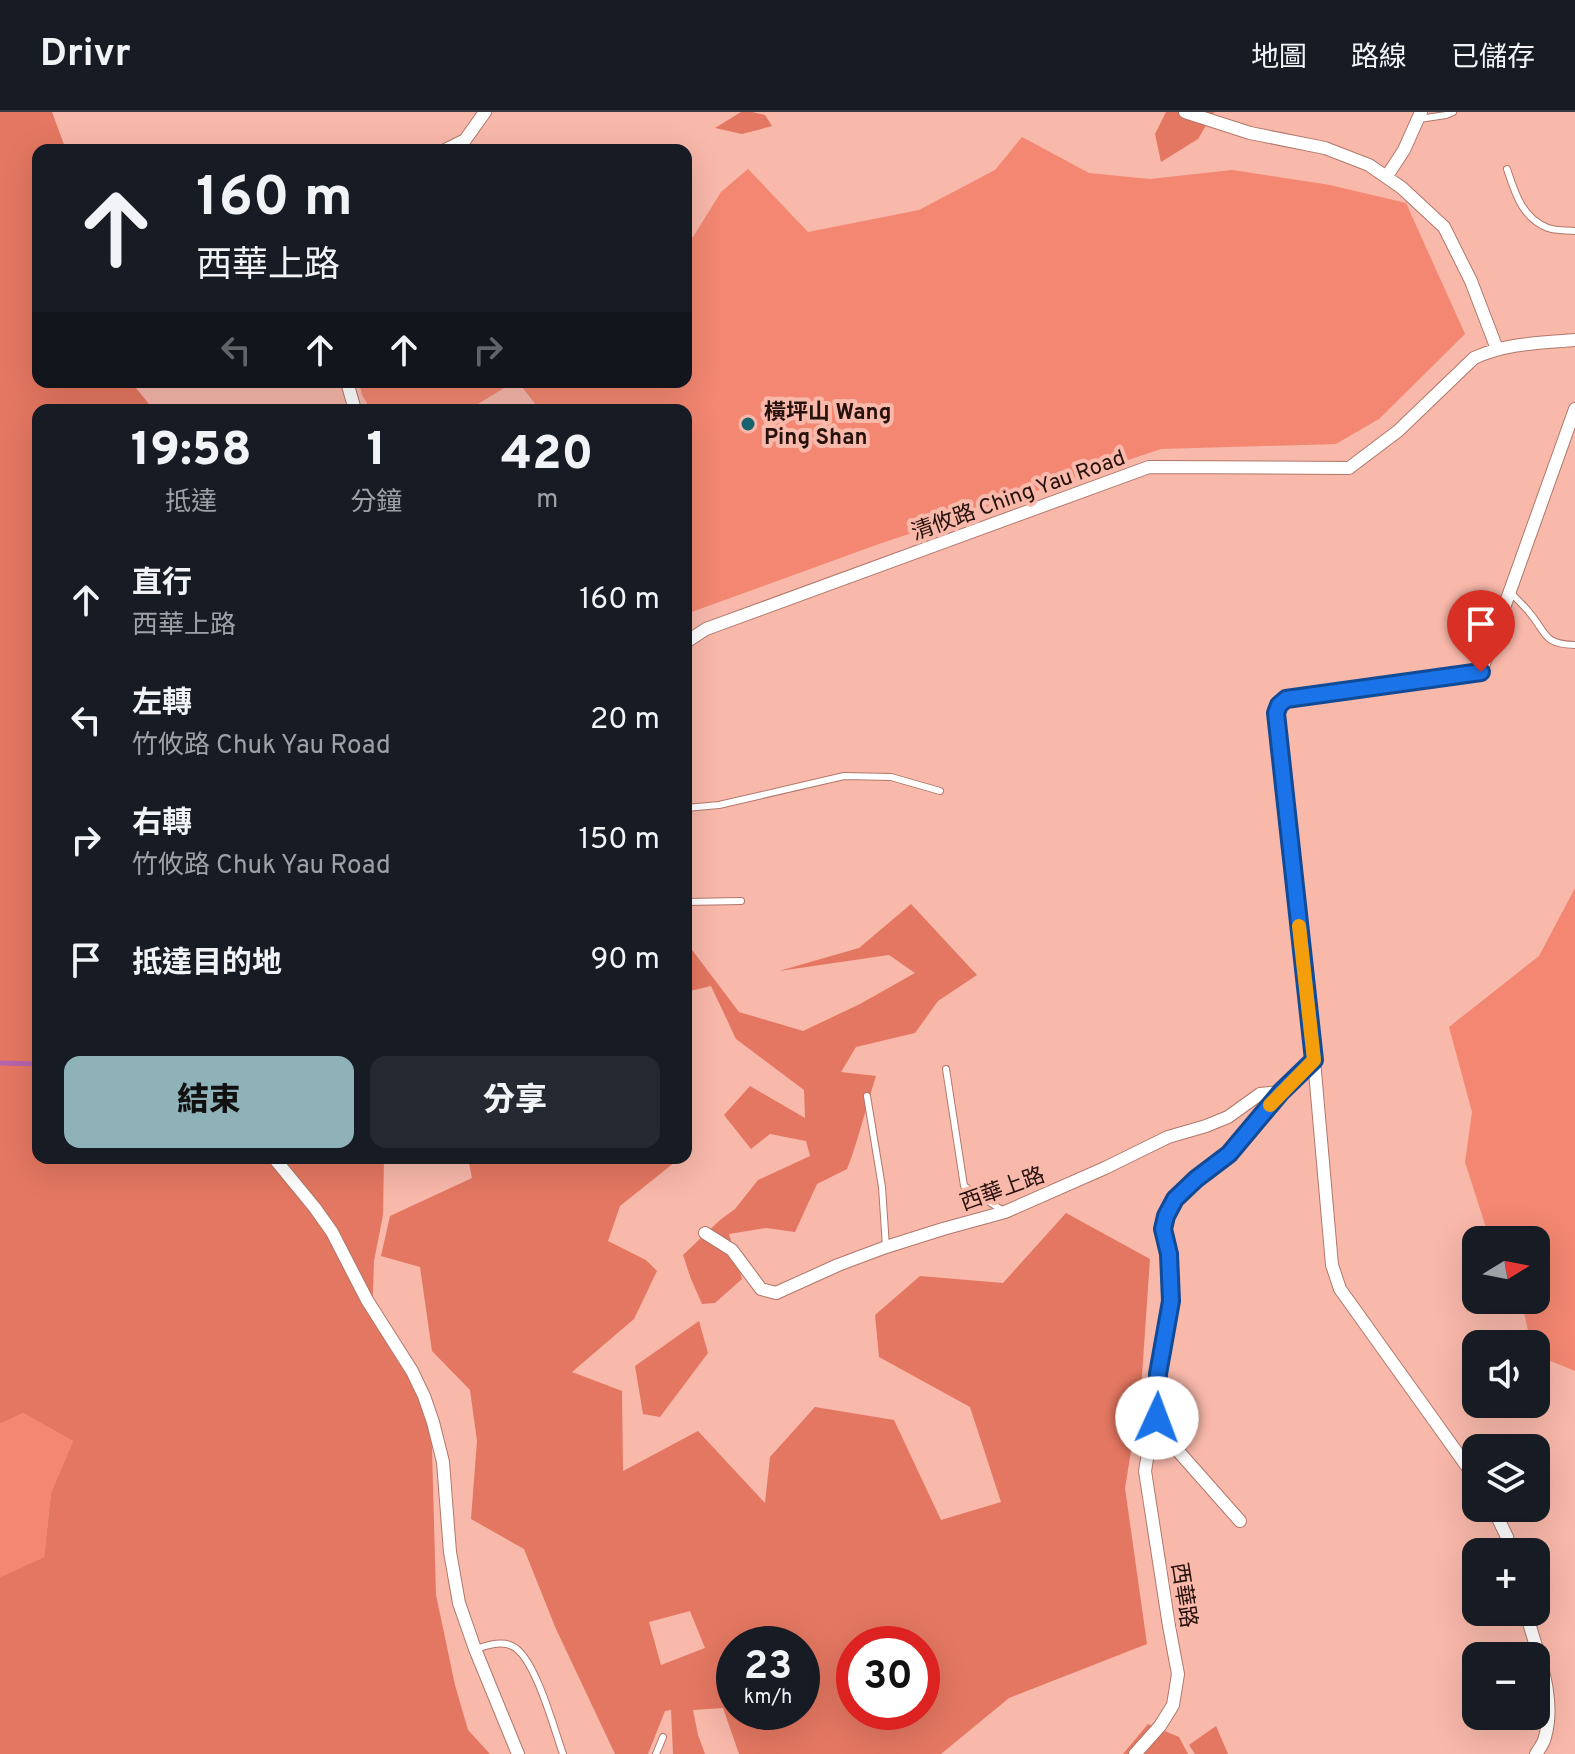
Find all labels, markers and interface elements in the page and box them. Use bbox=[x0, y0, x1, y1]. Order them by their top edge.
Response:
text: Drivr bbox=[40, 31, 131, 80]
text: 地圖 bbox=[1251, 41, 1307, 77]
text: 路線 bbox=[1351, 41, 1407, 77]
text: 已儲存 bbox=[1451, 41, 1535, 77]
text: 160 m bbox=[196, 165, 353, 235]
icon: ahead bbox=[64, 176, 168, 280]
text: 西華上路 bbox=[196, 244, 340, 290]
icon: left bbox=[214, 328, 258, 372]
icon: ahead bbox=[298, 328, 342, 372]
icon: ahead bbox=[382, 328, 426, 372]
icon: right bbox=[466, 328, 510, 372]
place label: 橫坪山 Wang Ping Shan bbox=[764, 400, 891, 452]
marker: 橫坪山 Wang Ping Shan bbox=[739, 415, 757, 433]
text: 19:58 bbox=[131, 422, 252, 482]
text: 1 bbox=[366, 422, 386, 482]
text: 420 bbox=[501, 426, 593, 486]
street label: 清攸路 Ching Yau Road bbox=[908, 445, 1129, 548]
text: m bbox=[536, 484, 558, 517]
text: 抵達 bbox=[165, 487, 217, 520]
text: 分鐘 bbox=[350, 487, 402, 520]
text: 直行 bbox=[132, 566, 192, 603]
icon: ahead bbox=[64, 578, 108, 622]
text: 160 m bbox=[579, 582, 660, 619]
pin bbox=[1447, 590, 1515, 672]
icon: arrive bbox=[1459, 602, 1503, 646]
text: 西華上路 bbox=[132, 610, 236, 643]
text: 左轉 bbox=[132, 686, 192, 723]
icon: left bbox=[64, 698, 108, 742]
text: 20 m bbox=[590, 702, 660, 739]
text: 竹攸路 Chuk Yau Road bbox=[132, 730, 391, 763]
text: 右轉 bbox=[132, 806, 192, 843]
icon: right bbox=[64, 818, 108, 862]
text: 150 m bbox=[579, 822, 660, 859]
text: 竹攸路 Chuk Yau Road bbox=[132, 850, 391, 883]
icon: arrive bbox=[64, 938, 108, 982]
text: 90 m bbox=[591, 942, 660, 979]
text: 抵達目的地 bbox=[132, 946, 282, 983]
button: 結束 bbox=[64, 1056, 354, 1148]
button: 分享 bbox=[370, 1056, 660, 1148]
street label: 西華上路 bbox=[957, 1163, 1049, 1218]
north arrow bbox=[1462, 1226, 1550, 1314]
map controls bbox=[1462, 1226, 1550, 1730]
button: sound bbox=[1462, 1330, 1550, 1418]
position arrow bbox=[1115, 1376, 1199, 1460]
button: layers bbox=[1462, 1434, 1550, 1522]
button: + bbox=[1462, 1538, 1550, 1626]
street label: 西華路 bbox=[1164, 1561, 1201, 1630]
speed limit sign: 30 bbox=[836, 1626, 940, 1730]
button: − bbox=[1462, 1642, 1550, 1730]
text: 23 bbox=[744, 1643, 792, 1693]
text: km/h bbox=[744, 1685, 792, 1711]

